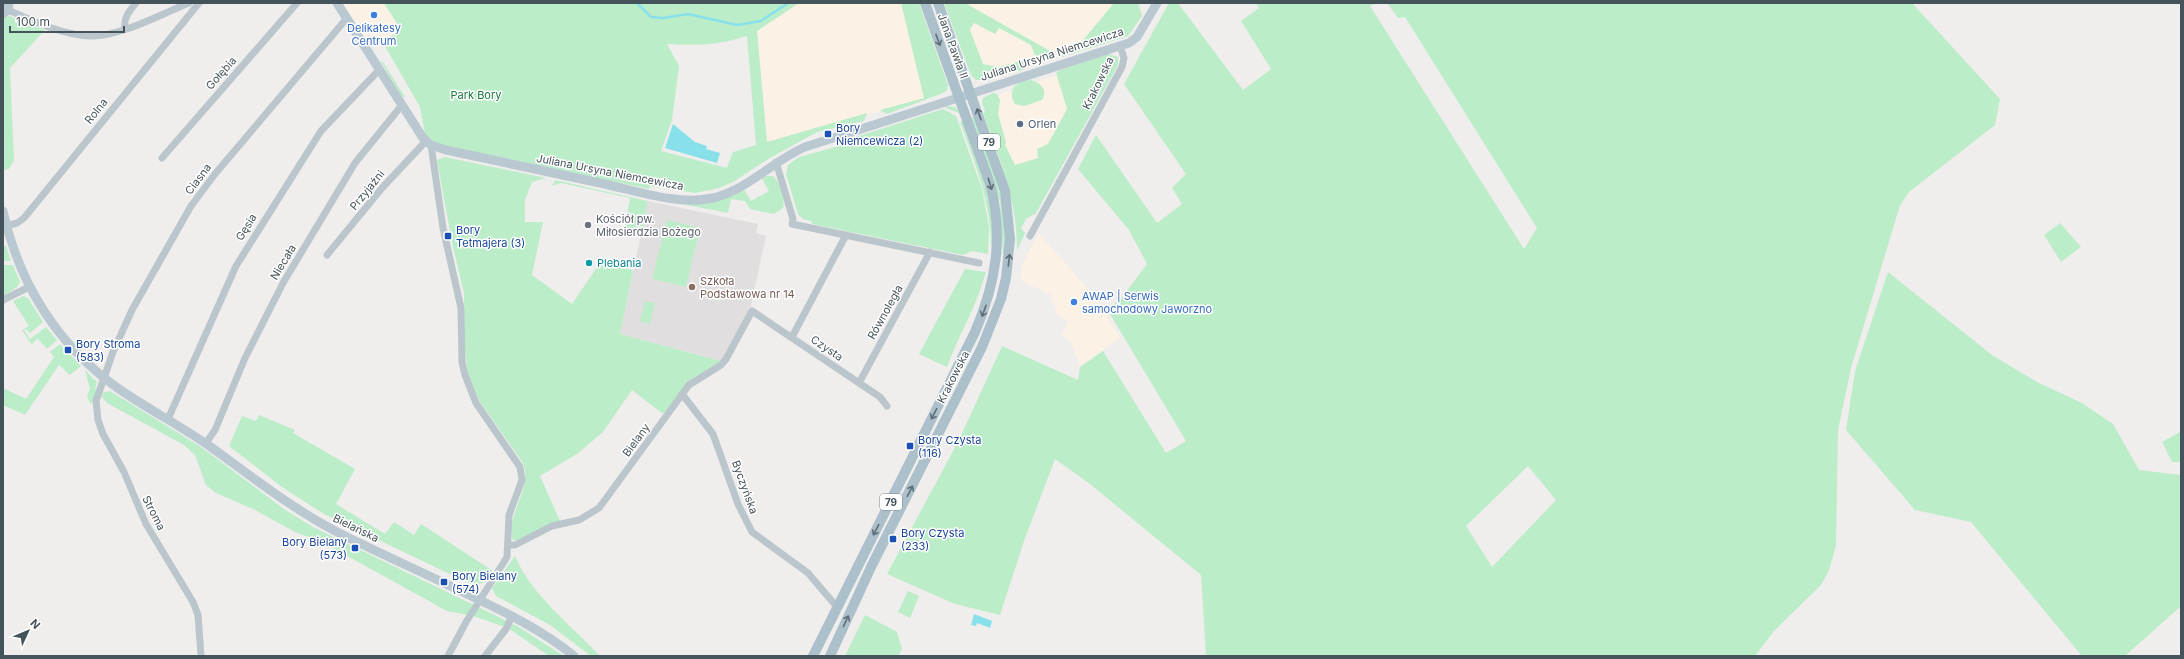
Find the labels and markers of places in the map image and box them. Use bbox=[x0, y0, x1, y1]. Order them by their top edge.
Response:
marker: Delikatesy Centrum bbox=[369, 10, 379, 20]
place label: Delikatesy Centrum bbox=[347, 21, 401, 48]
place label: Orlen bbox=[1028, 117, 1056, 131]
marker: Orlen bbox=[1015, 119, 1025, 129]
place label: Bory Niemcewicza (2) bbox=[836, 121, 923, 148]
marker: Bory Niemcewicza (2) bbox=[823, 129, 833, 139]
place label: Kościół pw. Miłosierdzia Bożego bbox=[596, 212, 701, 239]
marker: Kościół pw. Miłosierdzia Bożego bbox=[583, 220, 593, 230]
place label: Bory Tetmajera (3) bbox=[456, 223, 525, 250]
marker: Bory Tetmajera (3) bbox=[443, 231, 453, 241]
place label: Plebania bbox=[597, 256, 641, 270]
marker: Plebania bbox=[584, 258, 594, 268]
place label: Szkoła Podstawowa nr 14 bbox=[700, 274, 795, 301]
marker: Szkoła Podstawowa nr 14 bbox=[687, 282, 697, 292]
place label: AWAP | Serwis samochodowy Jaworzno bbox=[1082, 289, 1213, 316]
marker: AWAP | Serwis samochodowy Jaworzno bbox=[1069, 297, 1079, 307]
place label: Bory Stroma (583) bbox=[76, 337, 140, 364]
marker: Bory Stroma (583) bbox=[63, 345, 73, 355]
place label: Bory Czysta (116) bbox=[918, 433, 981, 460]
marker: Bory Czysta (116) bbox=[905, 441, 915, 451]
place label: Bory Czysta (233) bbox=[901, 526, 964, 553]
marker: Bory Czysta (233) bbox=[888, 534, 898, 544]
place label: Bory Bielany (573) bbox=[282, 535, 347, 562]
marker: Bory Bielany (573) bbox=[350, 543, 360, 553]
place label: Bory Bielany (574) bbox=[452, 569, 517, 596]
marker: Bory Bielany (574) bbox=[439, 577, 449, 587]

